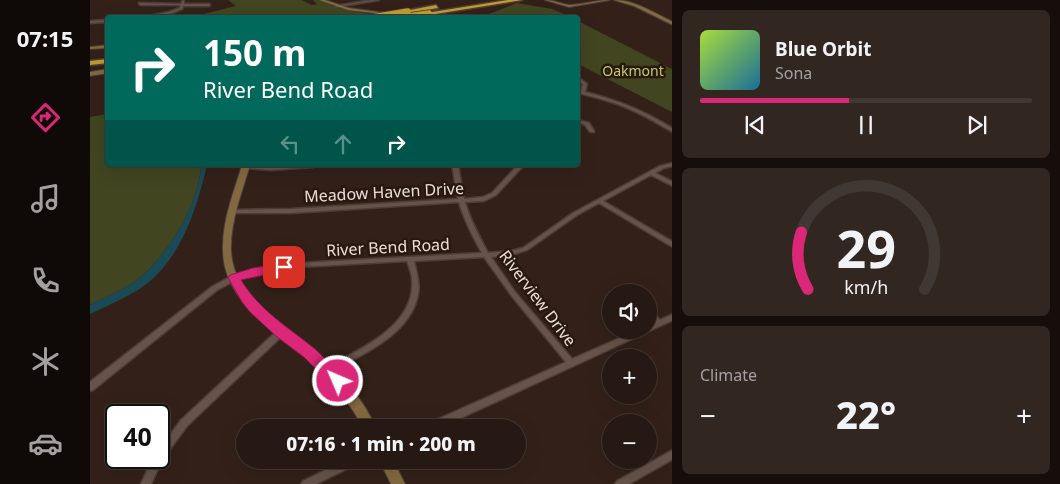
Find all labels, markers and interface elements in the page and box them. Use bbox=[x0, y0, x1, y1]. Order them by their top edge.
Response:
text: 07:15 bbox=[17, 23, 73, 53]
text: 150 m bbox=[203, 29, 306, 76]
icon: right bbox=[120, 35, 185, 100]
text: Blue Orbit bbox=[775, 36, 871, 62]
park label: Oakmont bbox=[602, 61, 664, 80]
text: Sona bbox=[775, 62, 812, 84]
text: River Bend Road bbox=[203, 74, 373, 104]
icon: directions bbox=[28, 100, 63, 135]
icon: previous bbox=[741, 111, 769, 139]
icon: pause bbox=[852, 111, 880, 139]
icon: next bbox=[963, 111, 991, 139]
icon: left bbox=[276, 130, 304, 158]
icon: ahead bbox=[329, 130, 357, 158]
icon: right bbox=[382, 130, 410, 158]
street label: Meadow Haven Drive bbox=[304, 177, 464, 207]
icon: music bbox=[28, 181, 63, 216]
text: 29 bbox=[836, 212, 896, 283]
street label: River Bend Road bbox=[326, 233, 450, 261]
street label: Riverview Drive bbox=[495, 245, 581, 351]
pin bbox=[263, 246, 305, 288]
icon: arrive bbox=[270, 253, 298, 281]
icon: phone bbox=[28, 263, 63, 298]
text: km/h bbox=[844, 275, 888, 299]
map controls bbox=[602, 284, 657, 469]
button: sound bbox=[602, 284, 657, 339]
icon: climate bbox=[28, 344, 63, 379]
button: + bbox=[602, 349, 657, 404]
position arrow bbox=[311, 354, 363, 406]
text: Climate bbox=[700, 364, 757, 386]
text: 22° bbox=[836, 388, 896, 440]
text: − bbox=[700, 396, 716, 434]
text: + bbox=[1016, 396, 1032, 434]
speed limit sign: 40 bbox=[105, 404, 170, 469]
button: − bbox=[602, 414, 657, 469]
icon: car bbox=[28, 426, 63, 461]
text: 07:16 · 1 min · 200 m bbox=[286, 431, 476, 457]

